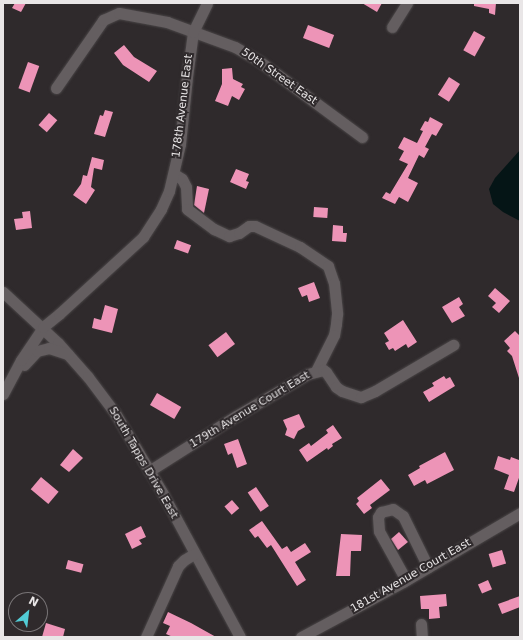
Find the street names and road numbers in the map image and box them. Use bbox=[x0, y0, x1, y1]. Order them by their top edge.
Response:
street label: 50th Street East bbox=[239, 46, 319, 108]
street label: 178th Avenue East bbox=[170, 54, 196, 158]
street label: 179th Avenue Court East bbox=[188, 369, 312, 451]
street label: South Tapps Drive East bbox=[106, 405, 180, 521]
street label: 181st Avenue Court East bbox=[349, 536, 473, 616]

